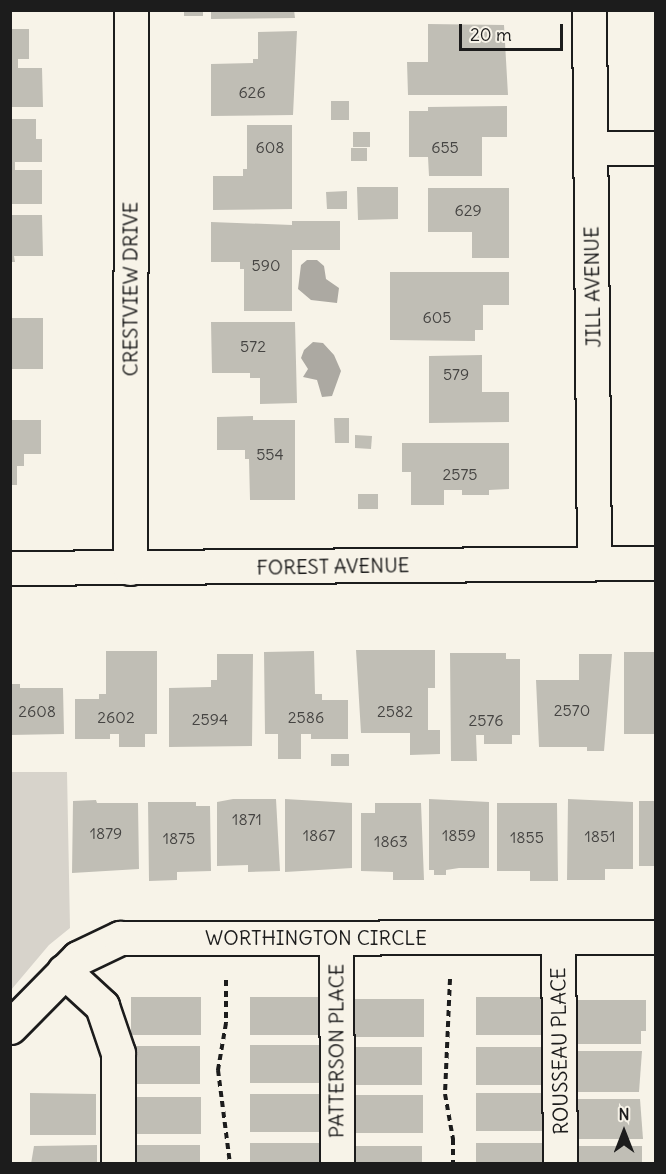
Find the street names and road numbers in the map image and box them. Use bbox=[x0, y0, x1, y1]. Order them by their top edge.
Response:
street label: CRESTVIEW DRIVE bbox=[118, 202, 142, 376]
street label: JILL AVENUE bbox=[579, 226, 605, 348]
street label: FOREST AVENUE bbox=[256, 553, 410, 579]
street label: WORTHINGTON CIRCLE bbox=[205, 925, 427, 949]
street label: PATTERSON PLACE bbox=[324, 964, 348, 1138]
street label: ROUSSEAU PLACE bbox=[546, 967, 572, 1135]

